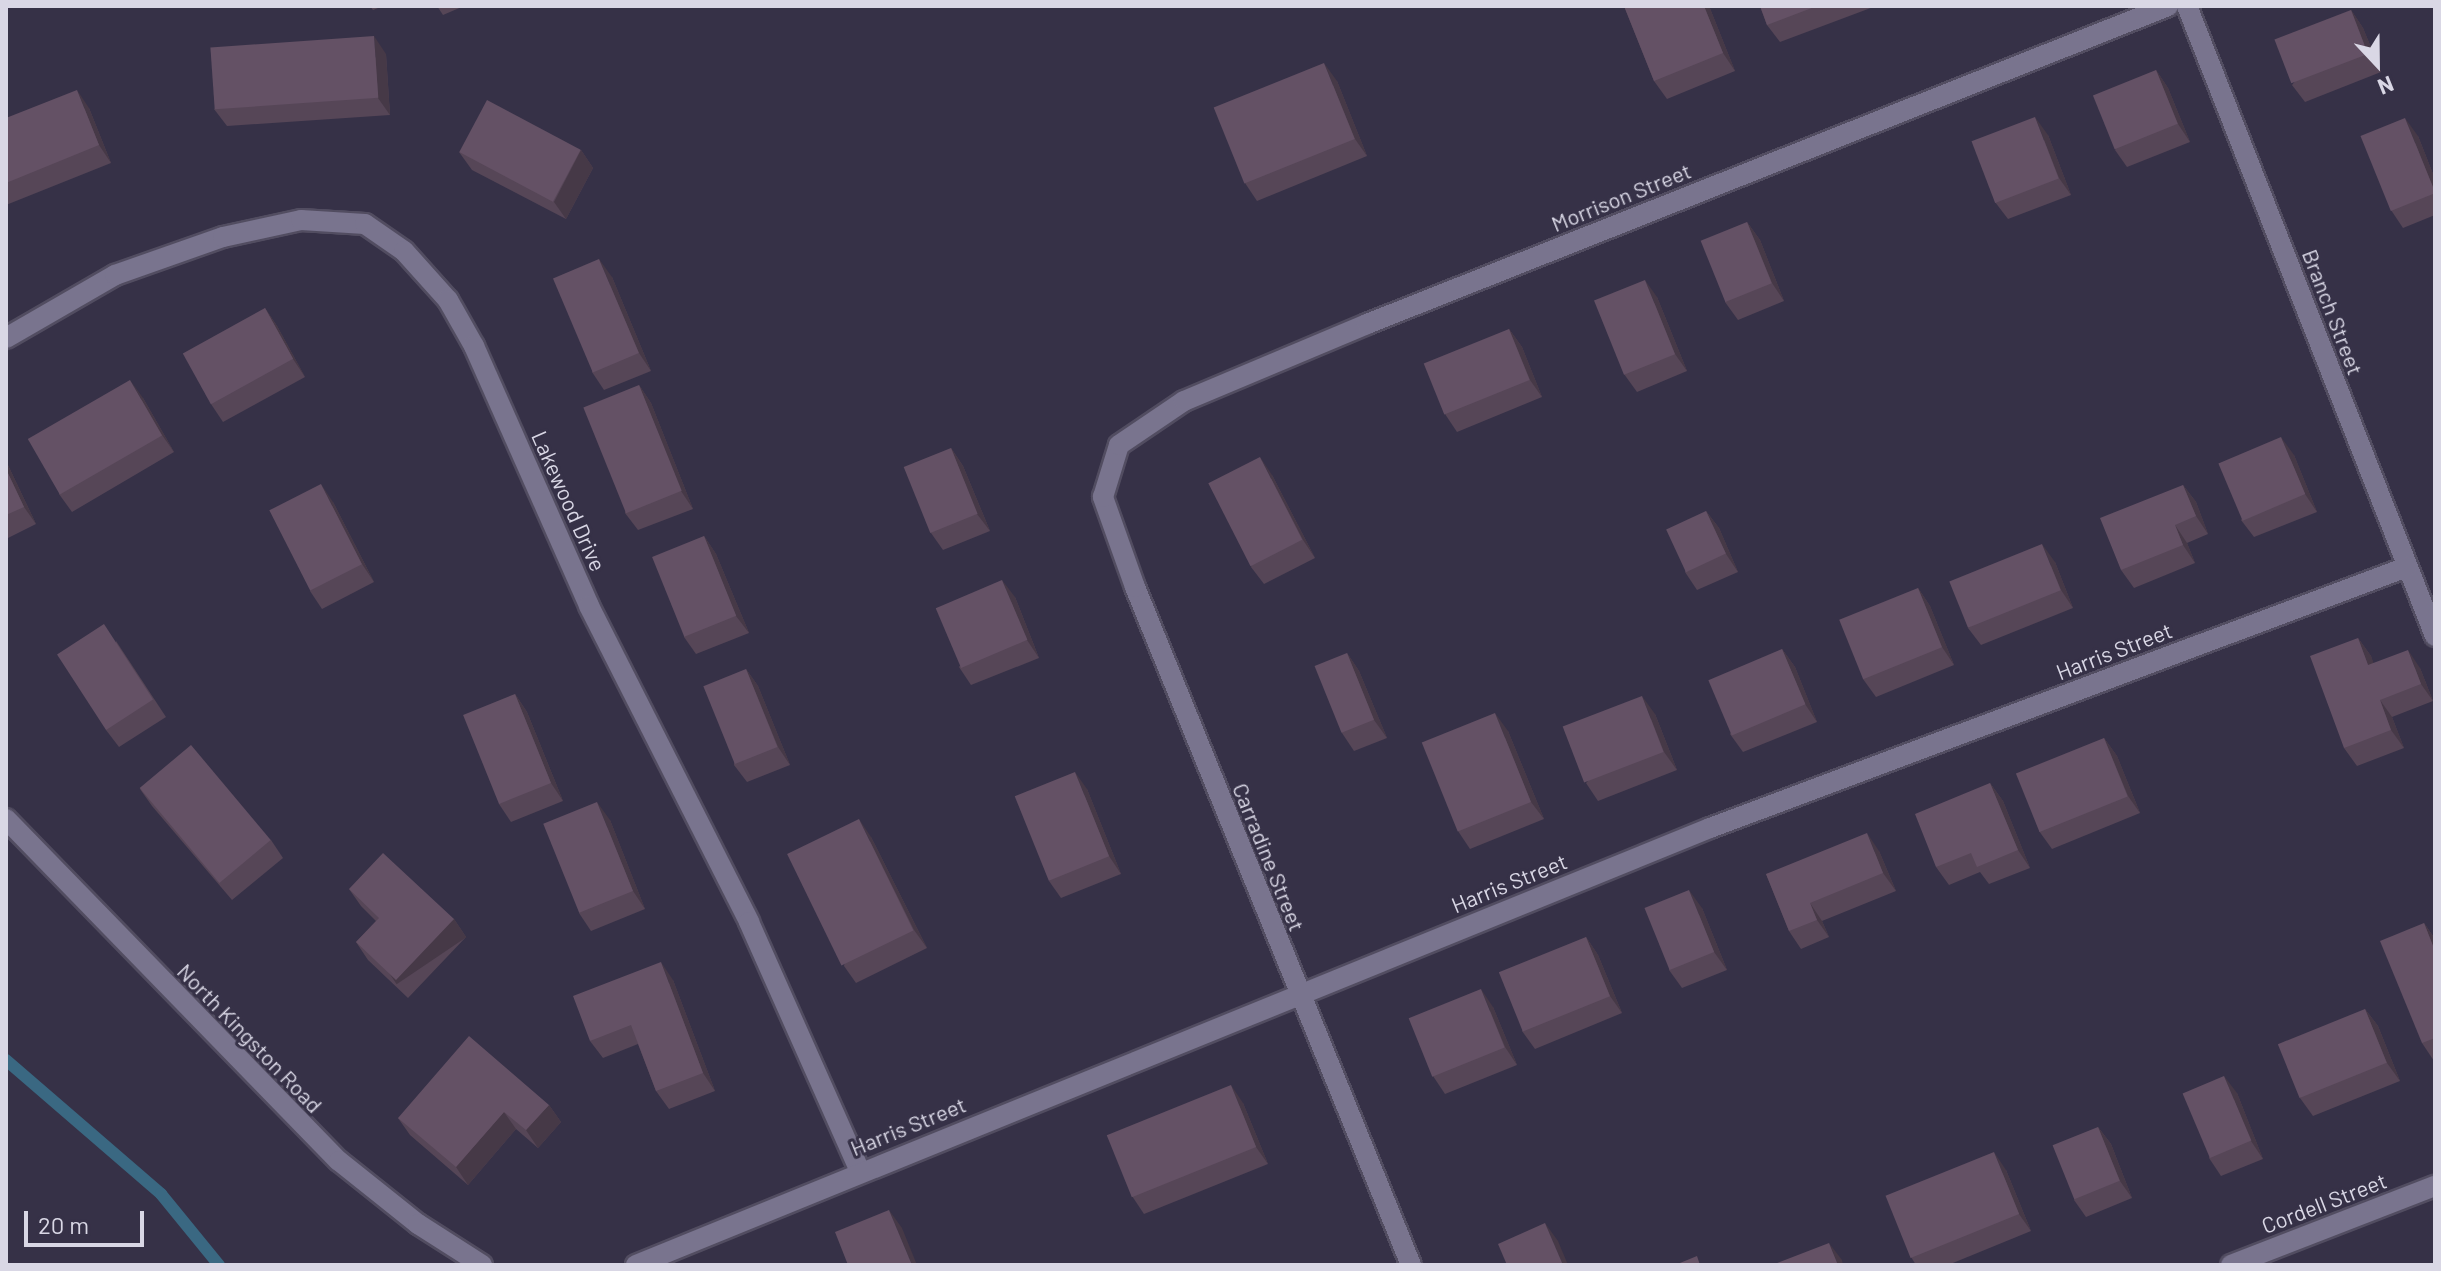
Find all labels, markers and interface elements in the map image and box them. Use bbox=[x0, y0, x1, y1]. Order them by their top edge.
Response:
north arrow bbox=[2337, 24, 2417, 104]
text: N bbox=[2374, 71, 2398, 101]
street label: Morrison Street bbox=[1547, 157, 1695, 237]
street label: Branch Street bbox=[2297, 245, 2369, 379]
street label: Lakewood Drive bbox=[526, 427, 612, 575]
street label: Harris Street bbox=[2052, 617, 2176, 685]
street label: Carradine Street bbox=[1227, 779, 1311, 935]
street label: Harris Street bbox=[1447, 848, 1571, 918]
street label: North Kingston Road bbox=[172, 958, 328, 1118]
street label: Harris Street bbox=[846, 1091, 970, 1161]
street label: Cordell Street bbox=[2258, 1167, 2390, 1239]
scale bar bbox=[28, 1195, 148, 1245]
text: 20 m bbox=[38, 1210, 89, 1239]

